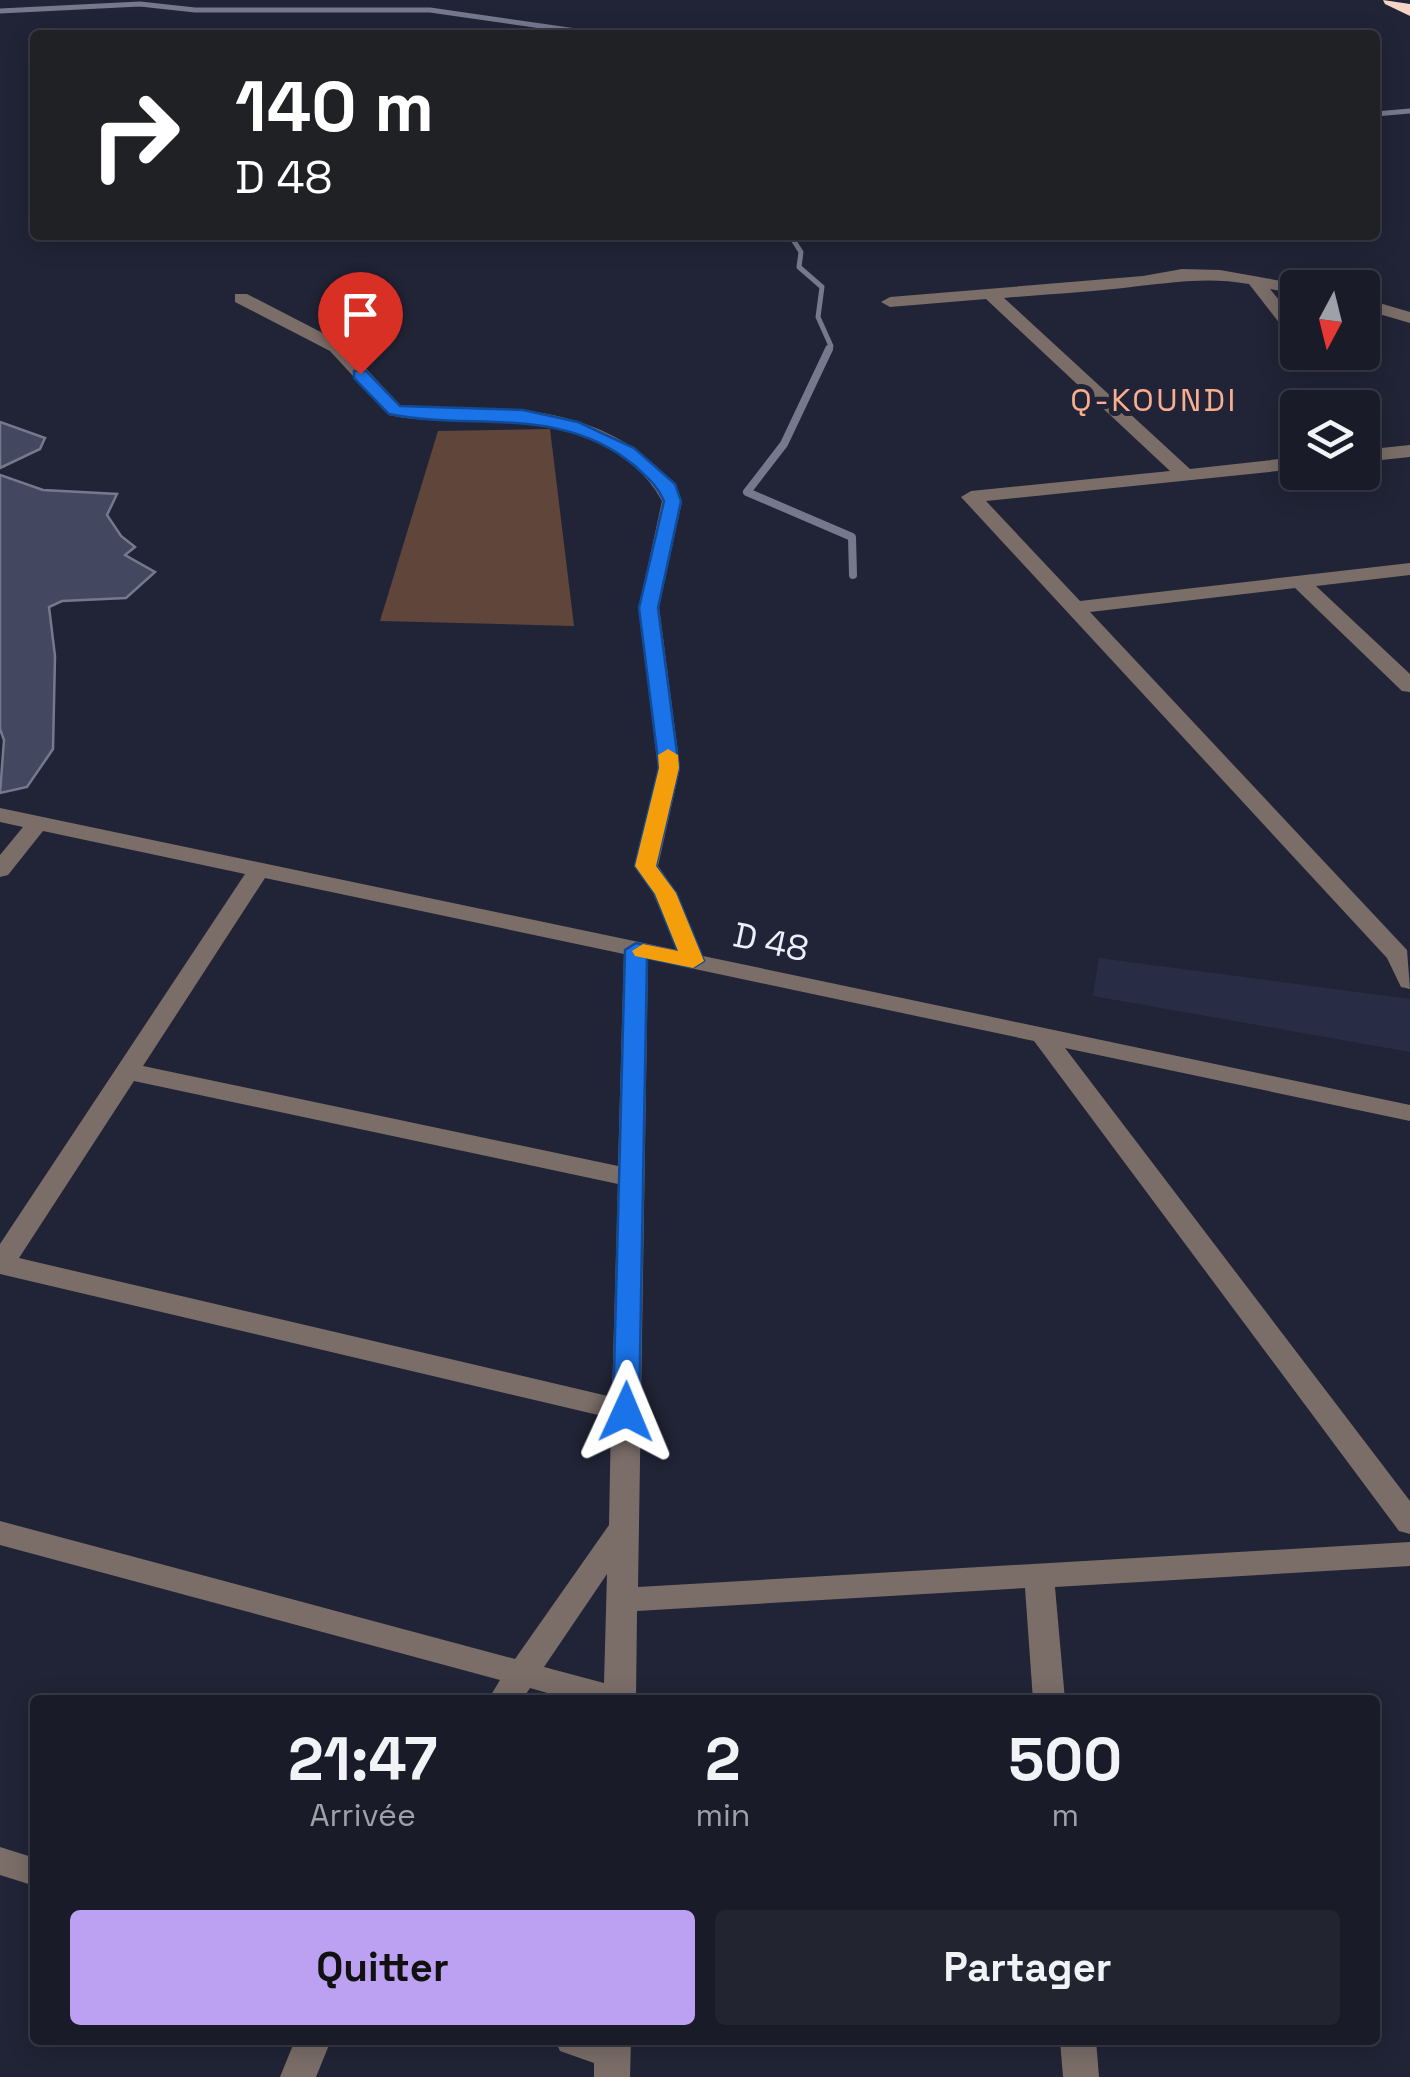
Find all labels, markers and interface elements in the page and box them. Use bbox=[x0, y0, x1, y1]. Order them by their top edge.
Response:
text: 140 m bbox=[235, 62, 434, 151]
icon: right bbox=[70, 70, 200, 200]
text: D 48 bbox=[235, 149, 333, 206]
north arrow bbox=[1280, 270, 1380, 370]
map controls bbox=[1280, 270, 1380, 490]
pin bbox=[318, 272, 403, 375]
icon: arrive bbox=[333, 287, 388, 342]
district label: Q-KOUNDI bbox=[1070, 380, 1238, 420]
button: layers bbox=[1280, 390, 1380, 490]
street label: D 48 bbox=[729, 913, 813, 971]
position arrow bbox=[574, 1360, 678, 1464]
text: 21:47 bbox=[288, 1721, 437, 1798]
text: 2 bbox=[705, 1721, 741, 1798]
text: 500 bbox=[1008, 1721, 1122, 1798]
text: Arrivée bbox=[309, 1795, 416, 1835]
text: min bbox=[695, 1795, 750, 1835]
text: m bbox=[1051, 1795, 1079, 1835]
button: Quitter bbox=[70, 1910, 695, 2025]
button: Partager bbox=[715, 1910, 1340, 2025]

